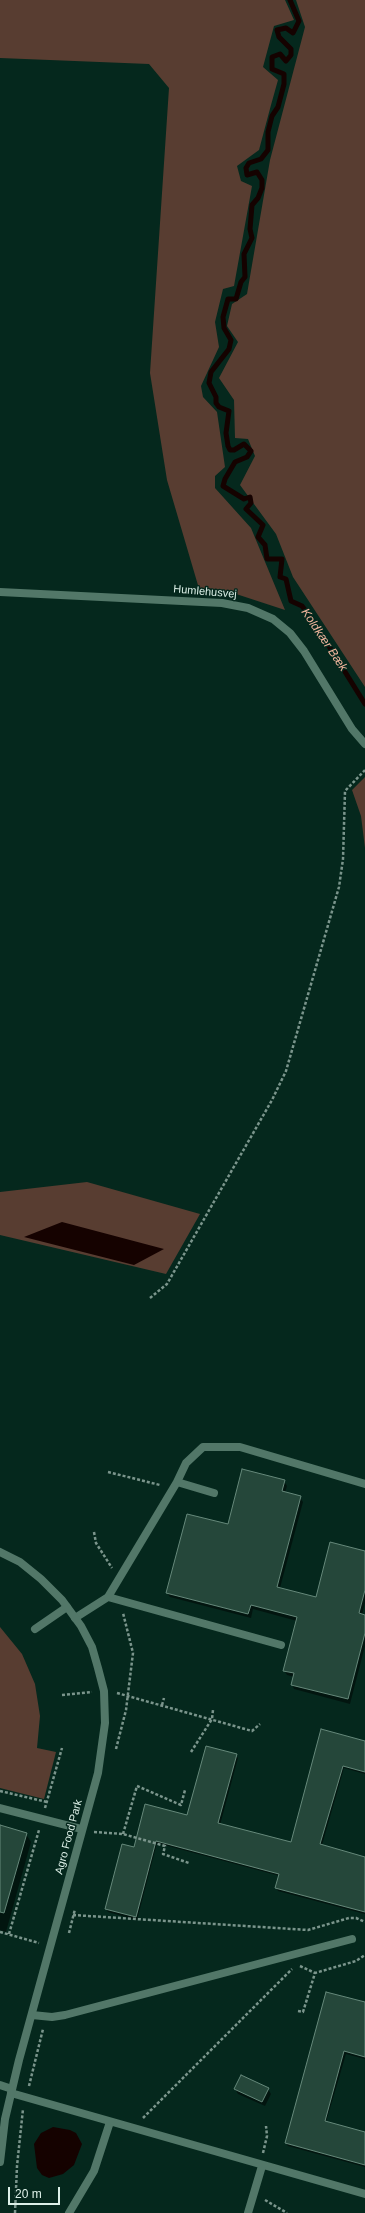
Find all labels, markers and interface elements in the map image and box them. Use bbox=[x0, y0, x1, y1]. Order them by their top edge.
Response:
street label: Humlehusvej bbox=[173, 583, 237, 601]
water label: Koldkær Bæk bbox=[298, 606, 350, 674]
street label: Agro Food Park bbox=[53, 1798, 85, 1876]
scale bar bbox=[10, 2179, 62, 2205]
text: 20 m bbox=[15, 2187, 42, 2201]

